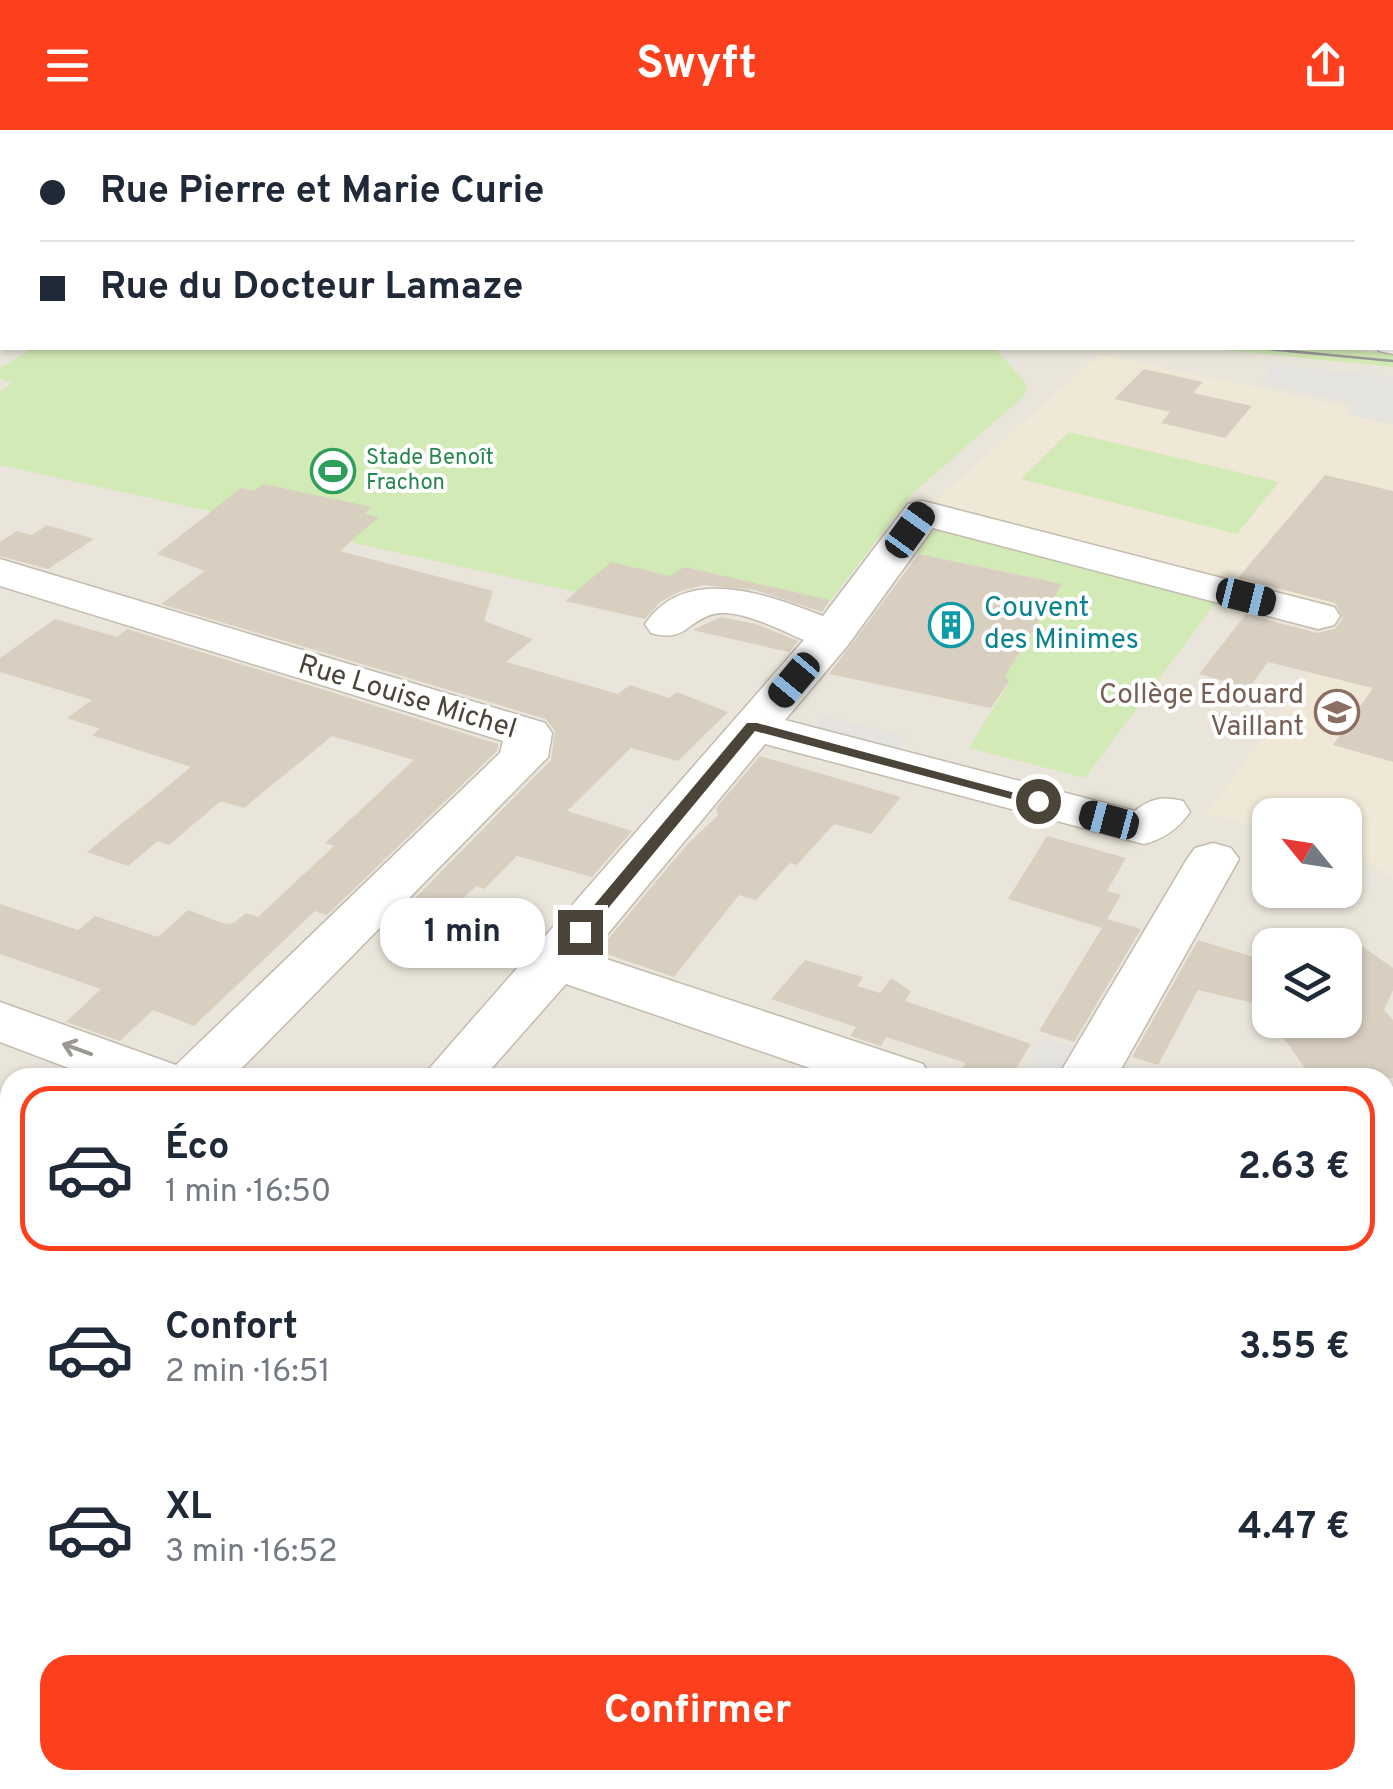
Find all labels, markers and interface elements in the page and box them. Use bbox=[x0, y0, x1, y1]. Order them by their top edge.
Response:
text: Swyft bbox=[636, 37, 757, 94]
icon: menu bbox=[40, 38, 95, 93]
icon: share bbox=[1298, 38, 1353, 93]
text: Rue Pierre et Marie Curie bbox=[100, 168, 545, 217]
text: Rue du Docteur Lamaze bbox=[100, 264, 523, 313]
place label: Stade Benoît Frachon bbox=[366, 445, 494, 497]
sports icon: Stade Benoît Frachon bbox=[310, 448, 356, 494]
car bbox=[880, 497, 940, 563]
car bbox=[1213, 575, 1279, 619]
place label: Couvent des Minimes bbox=[984, 591, 1139, 659]
building icon: Couvent des Minimes bbox=[928, 602, 974, 648]
car bbox=[763, 647, 825, 713]
street label: Rue Louise Michel bbox=[294, 648, 520, 748]
place label: Collège Edouard Vaillant bbox=[1099, 678, 1304, 746]
school or university icon: Collège Edouard Vaillant bbox=[1314, 689, 1360, 735]
route start bbox=[1016, 779, 1061, 824]
car bbox=[1076, 798, 1142, 842]
north arrow bbox=[1252, 798, 1362, 908]
map controls bbox=[1252, 798, 1362, 1038]
callout: 1 min bbox=[380, 897, 545, 967]
route end bbox=[558, 910, 603, 955]
text: 1 min bbox=[424, 913, 501, 953]
button: layers bbox=[1252, 928, 1362, 1038]
one-way arrow bbox=[62, 1039, 93, 1057]
icon: car bbox=[45, 1124, 135, 1214]
text: Éco bbox=[165, 1124, 229, 1173]
text: 2.63 € bbox=[1238, 1144, 1350, 1193]
text: 1 min · 16:50 bbox=[165, 1173, 331, 1213]
icon: car bbox=[45, 1304, 135, 1394]
text: Confort bbox=[165, 1304, 298, 1353]
text: 3.55 € bbox=[1239, 1324, 1350, 1373]
text: 2 min · 16:51 bbox=[165, 1353, 330, 1393]
icon: car bbox=[45, 1484, 135, 1574]
text: XL bbox=[165, 1484, 212, 1533]
text: 4.47 € bbox=[1238, 1504, 1350, 1553]
text: 3 min · 16:52 bbox=[165, 1533, 338, 1573]
button: Confirmer bbox=[40, 1655, 1355, 1770]

